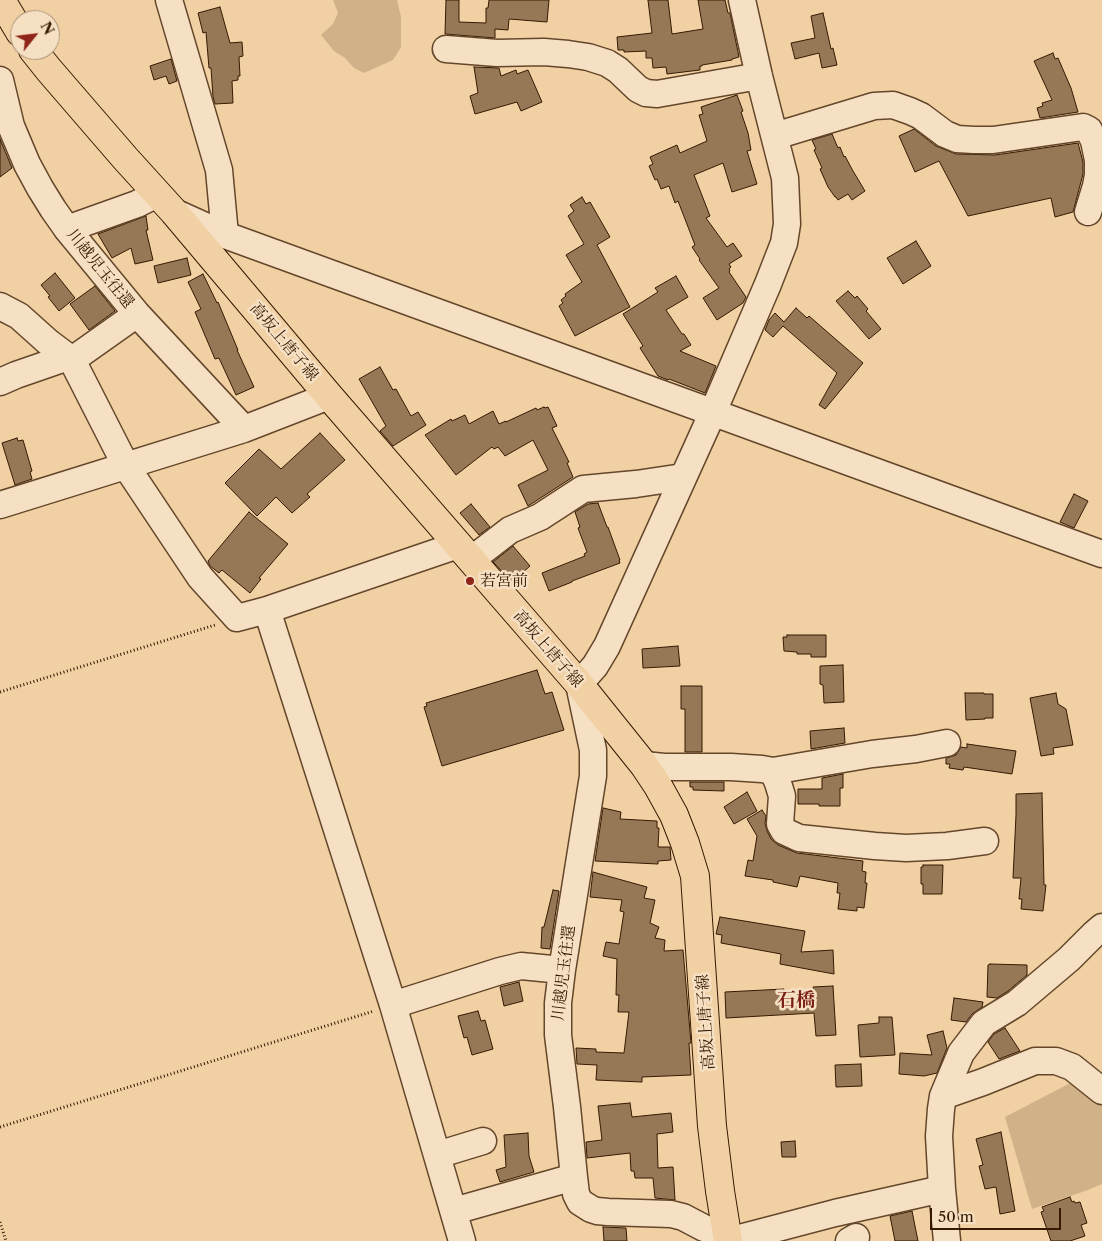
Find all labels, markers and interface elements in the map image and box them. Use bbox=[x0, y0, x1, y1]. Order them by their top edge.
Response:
north arrow bbox=[10, 10, 60, 60]
text: N bbox=[36, 19, 58, 38]
street label: 川越児玉往還 bbox=[62, 226, 138, 312]
street label: 高坂上唐子線 bbox=[246, 299, 322, 385]
place label: 若宮前 bbox=[480, 571, 528, 591]
marker: 若宮前 bbox=[464, 575, 476, 587]
street label: 高坂上唐子線 bbox=[509, 606, 587, 692]
street label: 川越児玉往還 bbox=[549, 924, 579, 1022]
street label: 高坂上唐子線 bbox=[693, 973, 719, 1071]
district label: 石橋 bbox=[777, 990, 815, 1012]
scale bar bbox=[932, 1198, 1063, 1230]
text: 50 m bbox=[938, 1207, 974, 1226]

